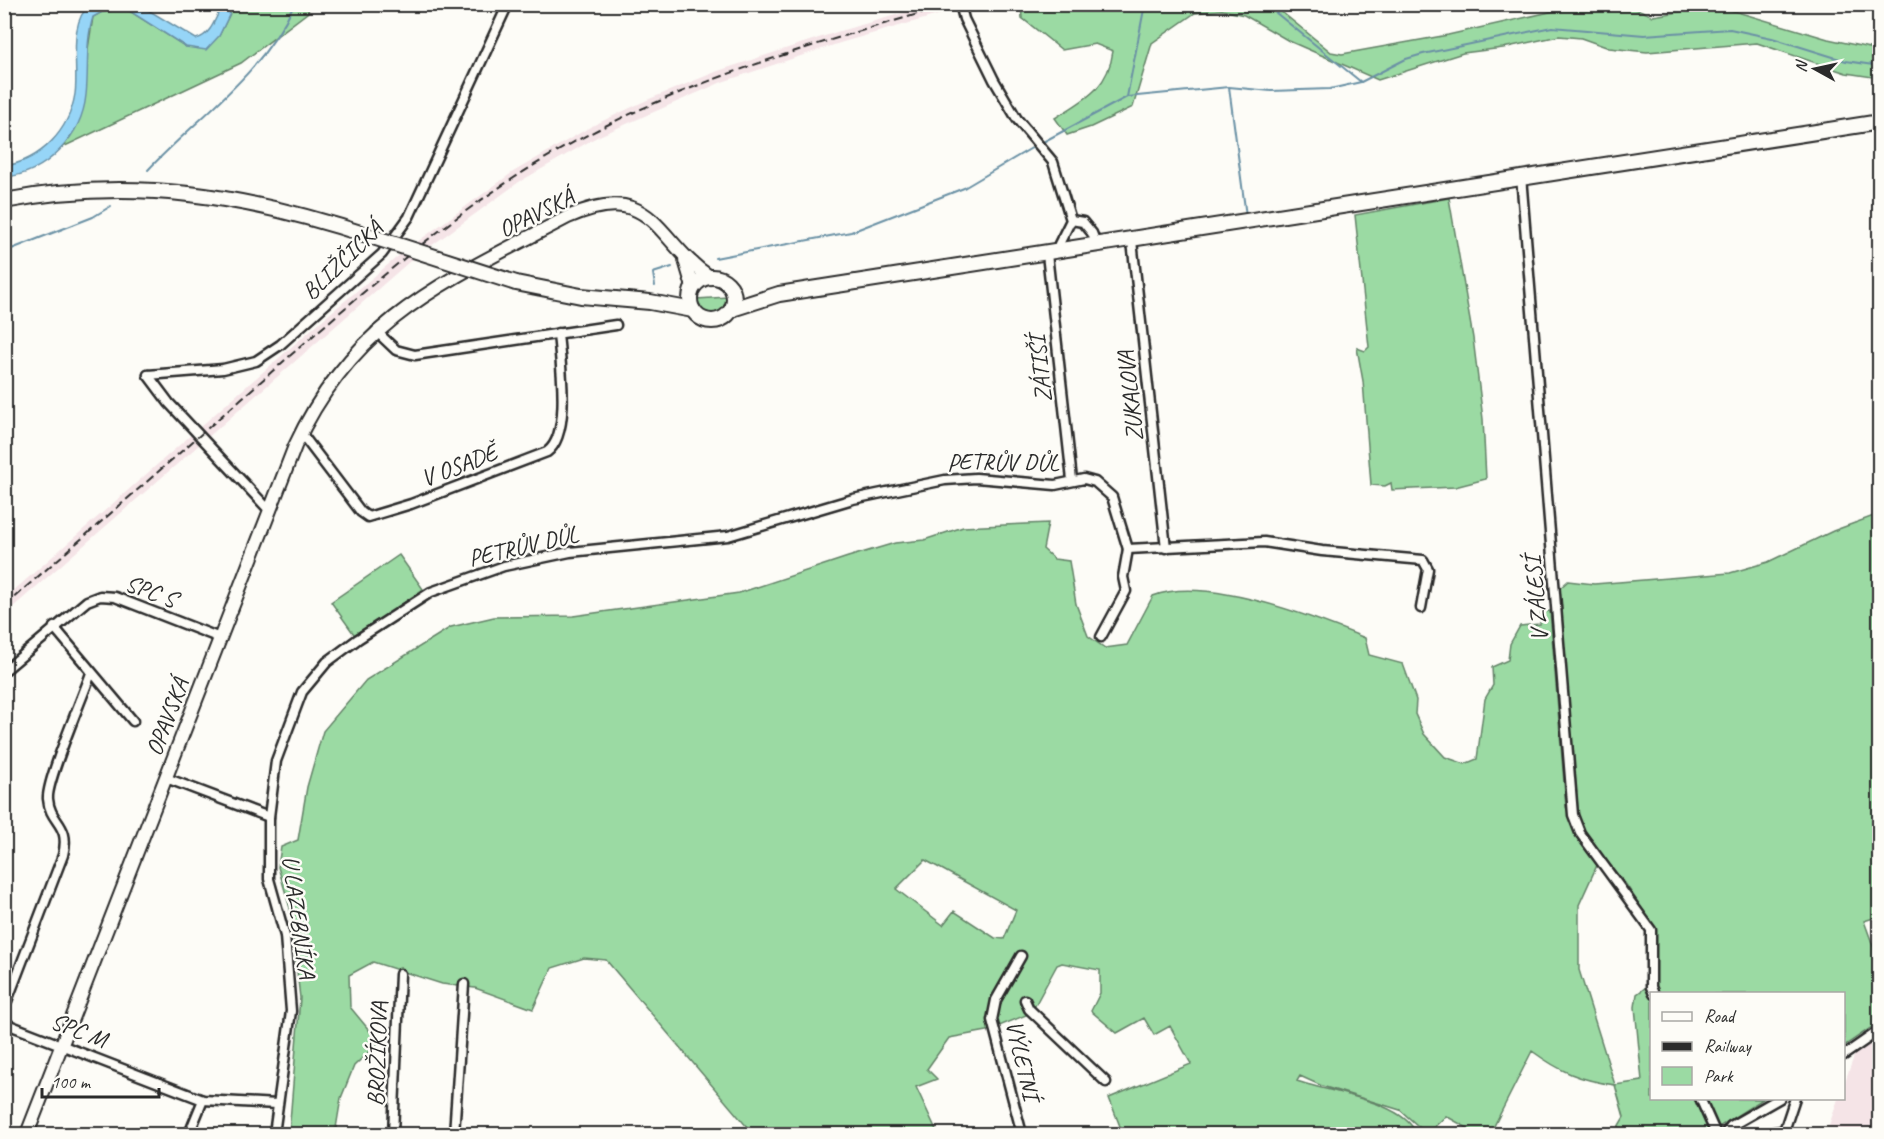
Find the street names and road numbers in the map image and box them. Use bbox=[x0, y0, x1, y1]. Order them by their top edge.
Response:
street label: OPAVSKÁ bbox=[493, 181, 581, 244]
street label: BLIŽČICKÁ bbox=[295, 212, 391, 306]
street label: ZÁTIŠÍ bbox=[1021, 329, 1058, 404]
street label: ZUKALOVA bbox=[1110, 349, 1150, 443]
street label: V OSADĚ bbox=[417, 436, 504, 493]
street label: PETRŮV DŮL bbox=[947, 447, 1060, 477]
street label: PETRŮV DŮL bbox=[465, 519, 581, 573]
street label: V ZÁLESÍ bbox=[1517, 550, 1555, 643]
street label: SPC S bbox=[121, 568, 185, 615]
street label: OPAVSKÁ bbox=[139, 671, 196, 760]
street label: U LAZEBNÍKA bbox=[276, 854, 323, 981]
street label: BROŽÍKOVA bbox=[360, 1000, 394, 1107]
street label: SPC M bbox=[47, 1006, 114, 1055]
street label: VÝLETNÍ bbox=[999, 1017, 1048, 1108]

